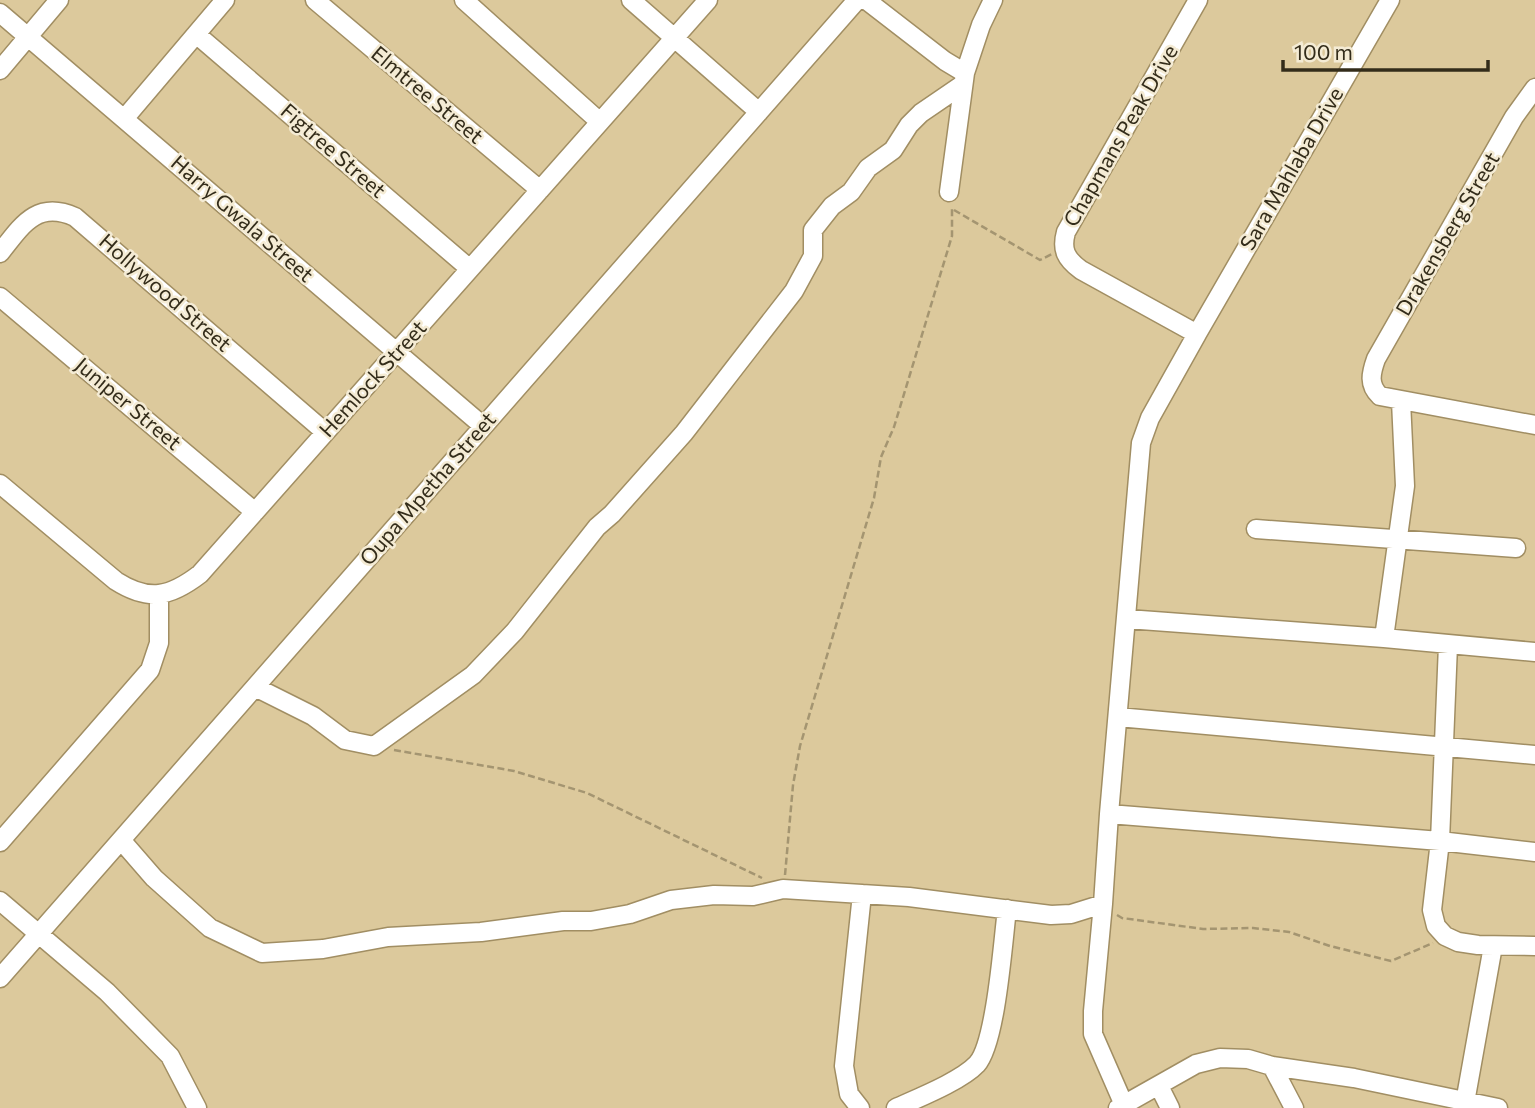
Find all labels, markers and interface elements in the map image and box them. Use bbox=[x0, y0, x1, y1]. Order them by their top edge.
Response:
scale bar bbox=[1283, 28, 1488, 72]
text: 100 m bbox=[1294, 39, 1353, 64]
street label: Elmtree Street bbox=[367, 40, 489, 148]
street label: Chapmans Peak Drive bbox=[1057, 40, 1182, 231]
street label: Sara Mahlaba Drive bbox=[1234, 82, 1347, 254]
street label: Figtree Street bbox=[276, 97, 392, 202]
street label: Drakensberg Street bbox=[1390, 147, 1504, 320]
street label: Harry Gwala Street bbox=[167, 149, 319, 287]
street label: Hollywood Street bbox=[95, 228, 237, 356]
street label: Hemlock Street bbox=[313, 315, 431, 441]
street label: Juniper Street bbox=[71, 351, 187, 454]
street label: Oupa Mpetha Street bbox=[354, 406, 500, 570]

